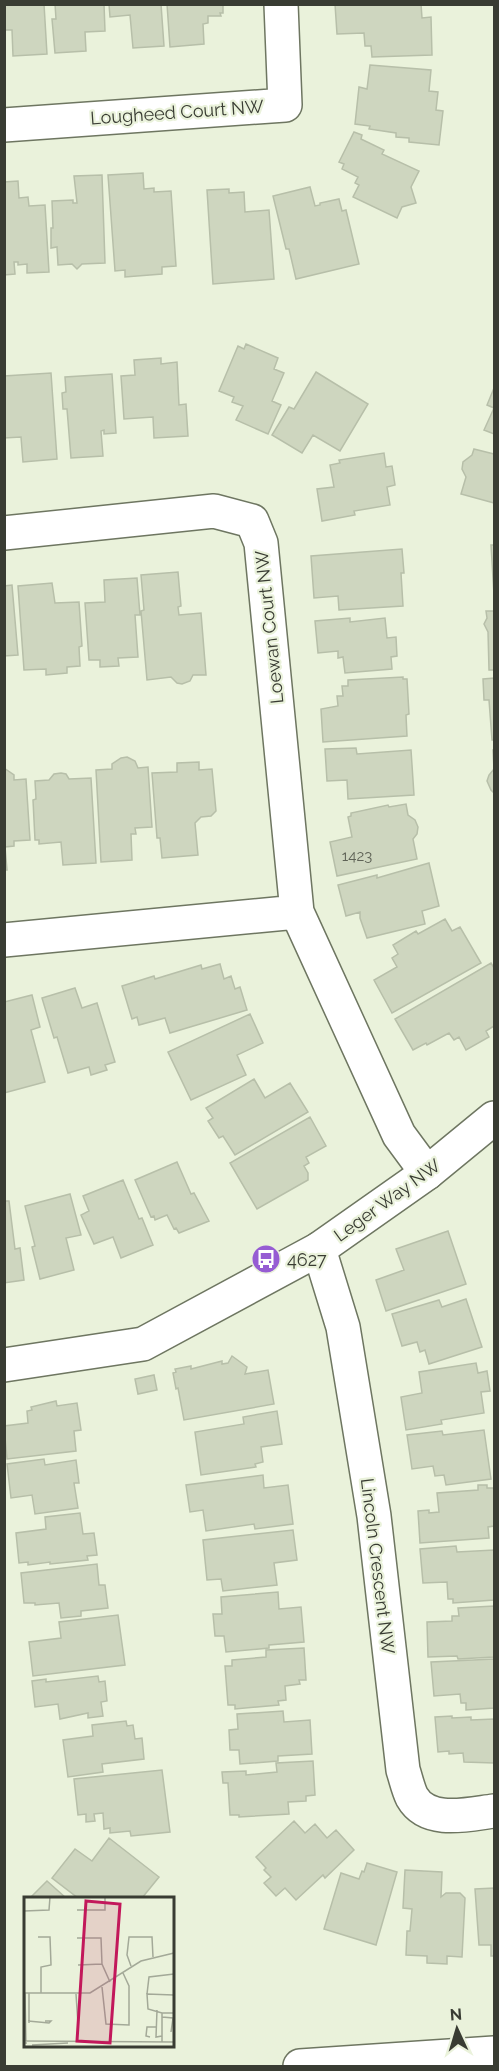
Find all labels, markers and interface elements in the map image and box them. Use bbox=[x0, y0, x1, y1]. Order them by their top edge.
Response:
street label: Lougheed Court NW bbox=[90, 95, 265, 129]
street label: Loewan Court NW bbox=[250, 549, 287, 705]
house number: 1423 bbox=[342, 847, 372, 865]
street label: Leger Way NW bbox=[330, 1154, 444, 1246]
bus stop icon: 4627 bbox=[250, 1243, 282, 1275]
place label: 4627 bbox=[287, 1249, 327, 1270]
street label: Lincoln Crescent NW bbox=[357, 1477, 399, 1655]
inset map bbox=[24, 1897, 174, 2047]
north arrow bbox=[427, 1999, 487, 2059]
text: N bbox=[449, 2005, 463, 2024]

